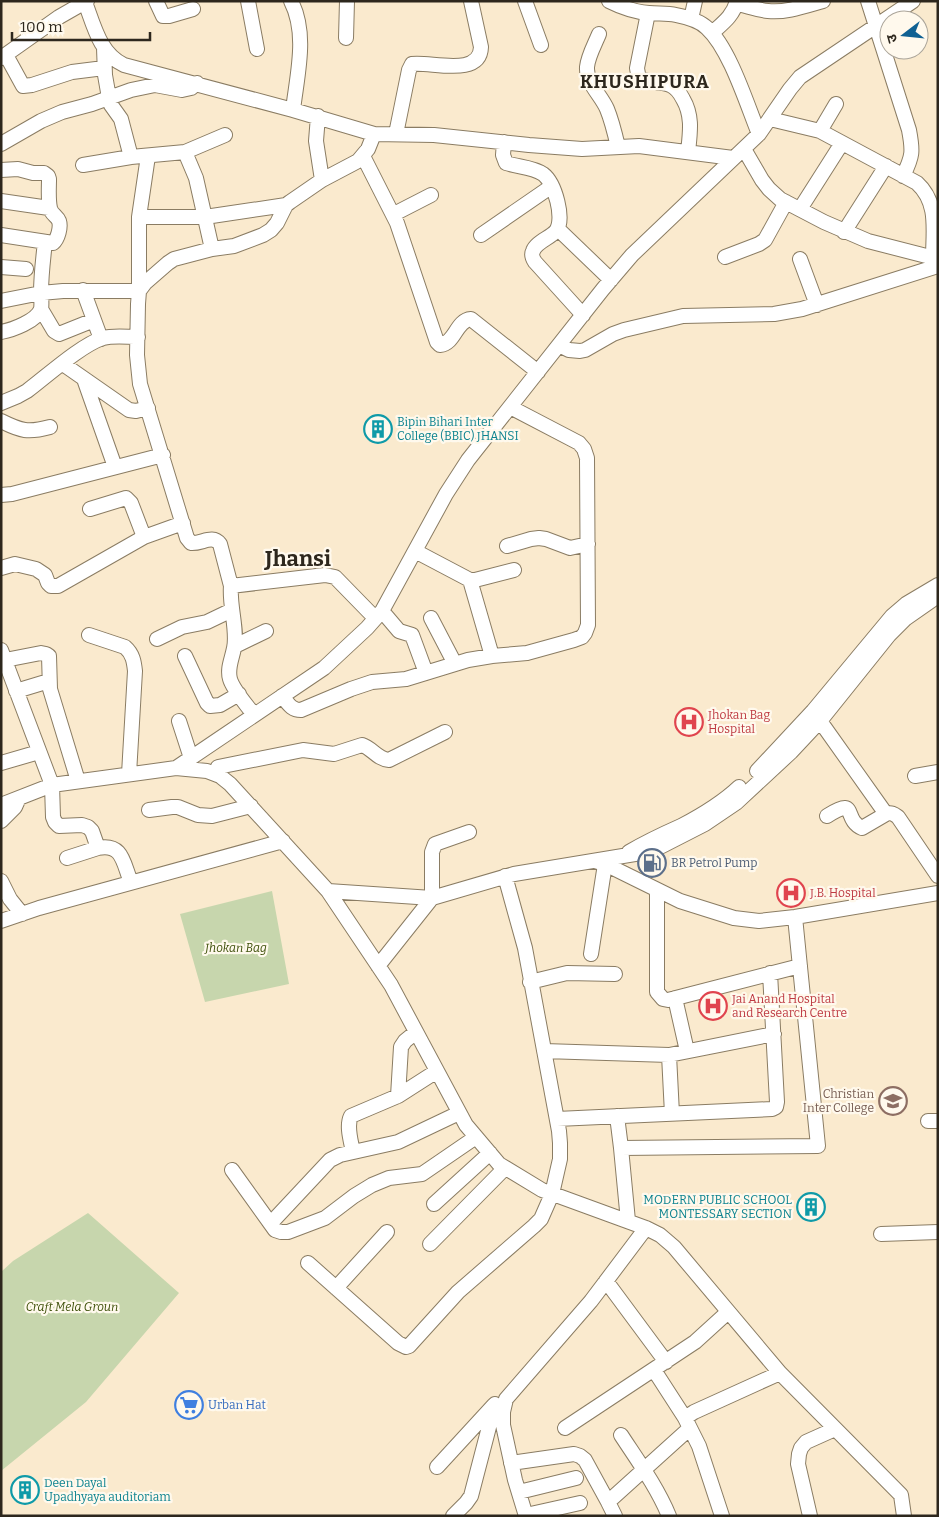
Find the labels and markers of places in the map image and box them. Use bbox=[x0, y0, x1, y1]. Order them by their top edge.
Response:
building icon: Bipin Bihari Inter College (BBIC) JHANSI bbox=[363, 414, 393, 444]
place label: Bipin Bihari Inter College (BBIC) JHANSI bbox=[397, 415, 519, 443]
hospital icon: Jhokan Bag Hospital bbox=[674, 707, 704, 737]
place label: Jhokan Bag Hospital bbox=[707, 708, 770, 736]
fuel station icon: BR Petrol Pump bbox=[637, 848, 667, 878]
place label: BR Petrol Pump bbox=[671, 856, 757, 870]
hospital icon: J.B. Hospital bbox=[776, 878, 806, 908]
place label: J.B. Hospital bbox=[809, 886, 876, 900]
hospital icon: Jai Anand Hospital and Research Centre bbox=[698, 991, 728, 1021]
place label: Jai Anand Hospital and Research Centre bbox=[731, 992, 847, 1020]
school or university icon: Christian Inter College bbox=[878, 1086, 908, 1116]
place label: Christian Inter College bbox=[803, 1087, 874, 1115]
building icon: MODERN PUBLIC SCHOOL MONTESSARY SECTION bbox=[796, 1192, 826, 1222]
place label: MODERN PUBLIC SCHOOL MONTESSARY SECTION bbox=[643, 1193, 792, 1221]
supermarket icon: Urban Hat bbox=[174, 1390, 204, 1420]
place label: Urban Hat bbox=[208, 1398, 266, 1412]
building icon: Deen Dayal Upadhyaya auditoriam bbox=[10, 1475, 40, 1505]
place label: Deen Dayal Upadhyaya auditoriam bbox=[44, 1476, 171, 1504]

